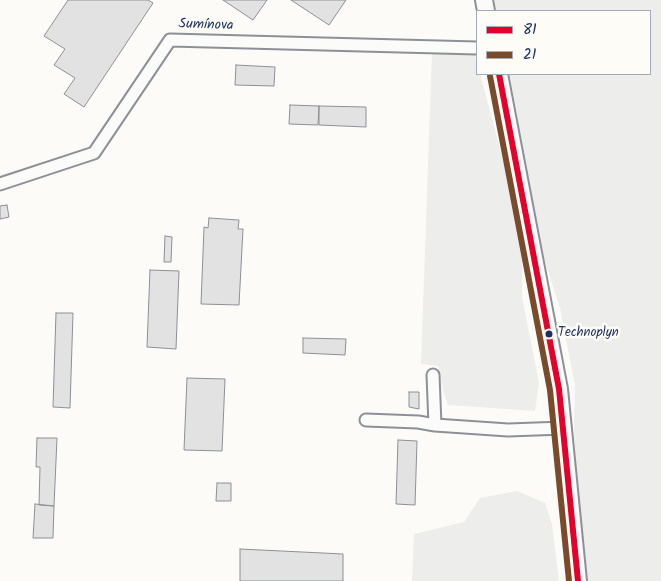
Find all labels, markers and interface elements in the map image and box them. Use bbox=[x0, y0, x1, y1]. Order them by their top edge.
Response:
legend bbox=[476, 10, 651, 75]
street label: Sumínova bbox=[178, 17, 234, 35]
text: 81 bbox=[523, 18, 537, 42]
text: 21 bbox=[523, 43, 536, 67]
place label: Technoplyn bbox=[558, 326, 619, 342]
marker: Technoplyn bbox=[544, 329, 554, 339]

